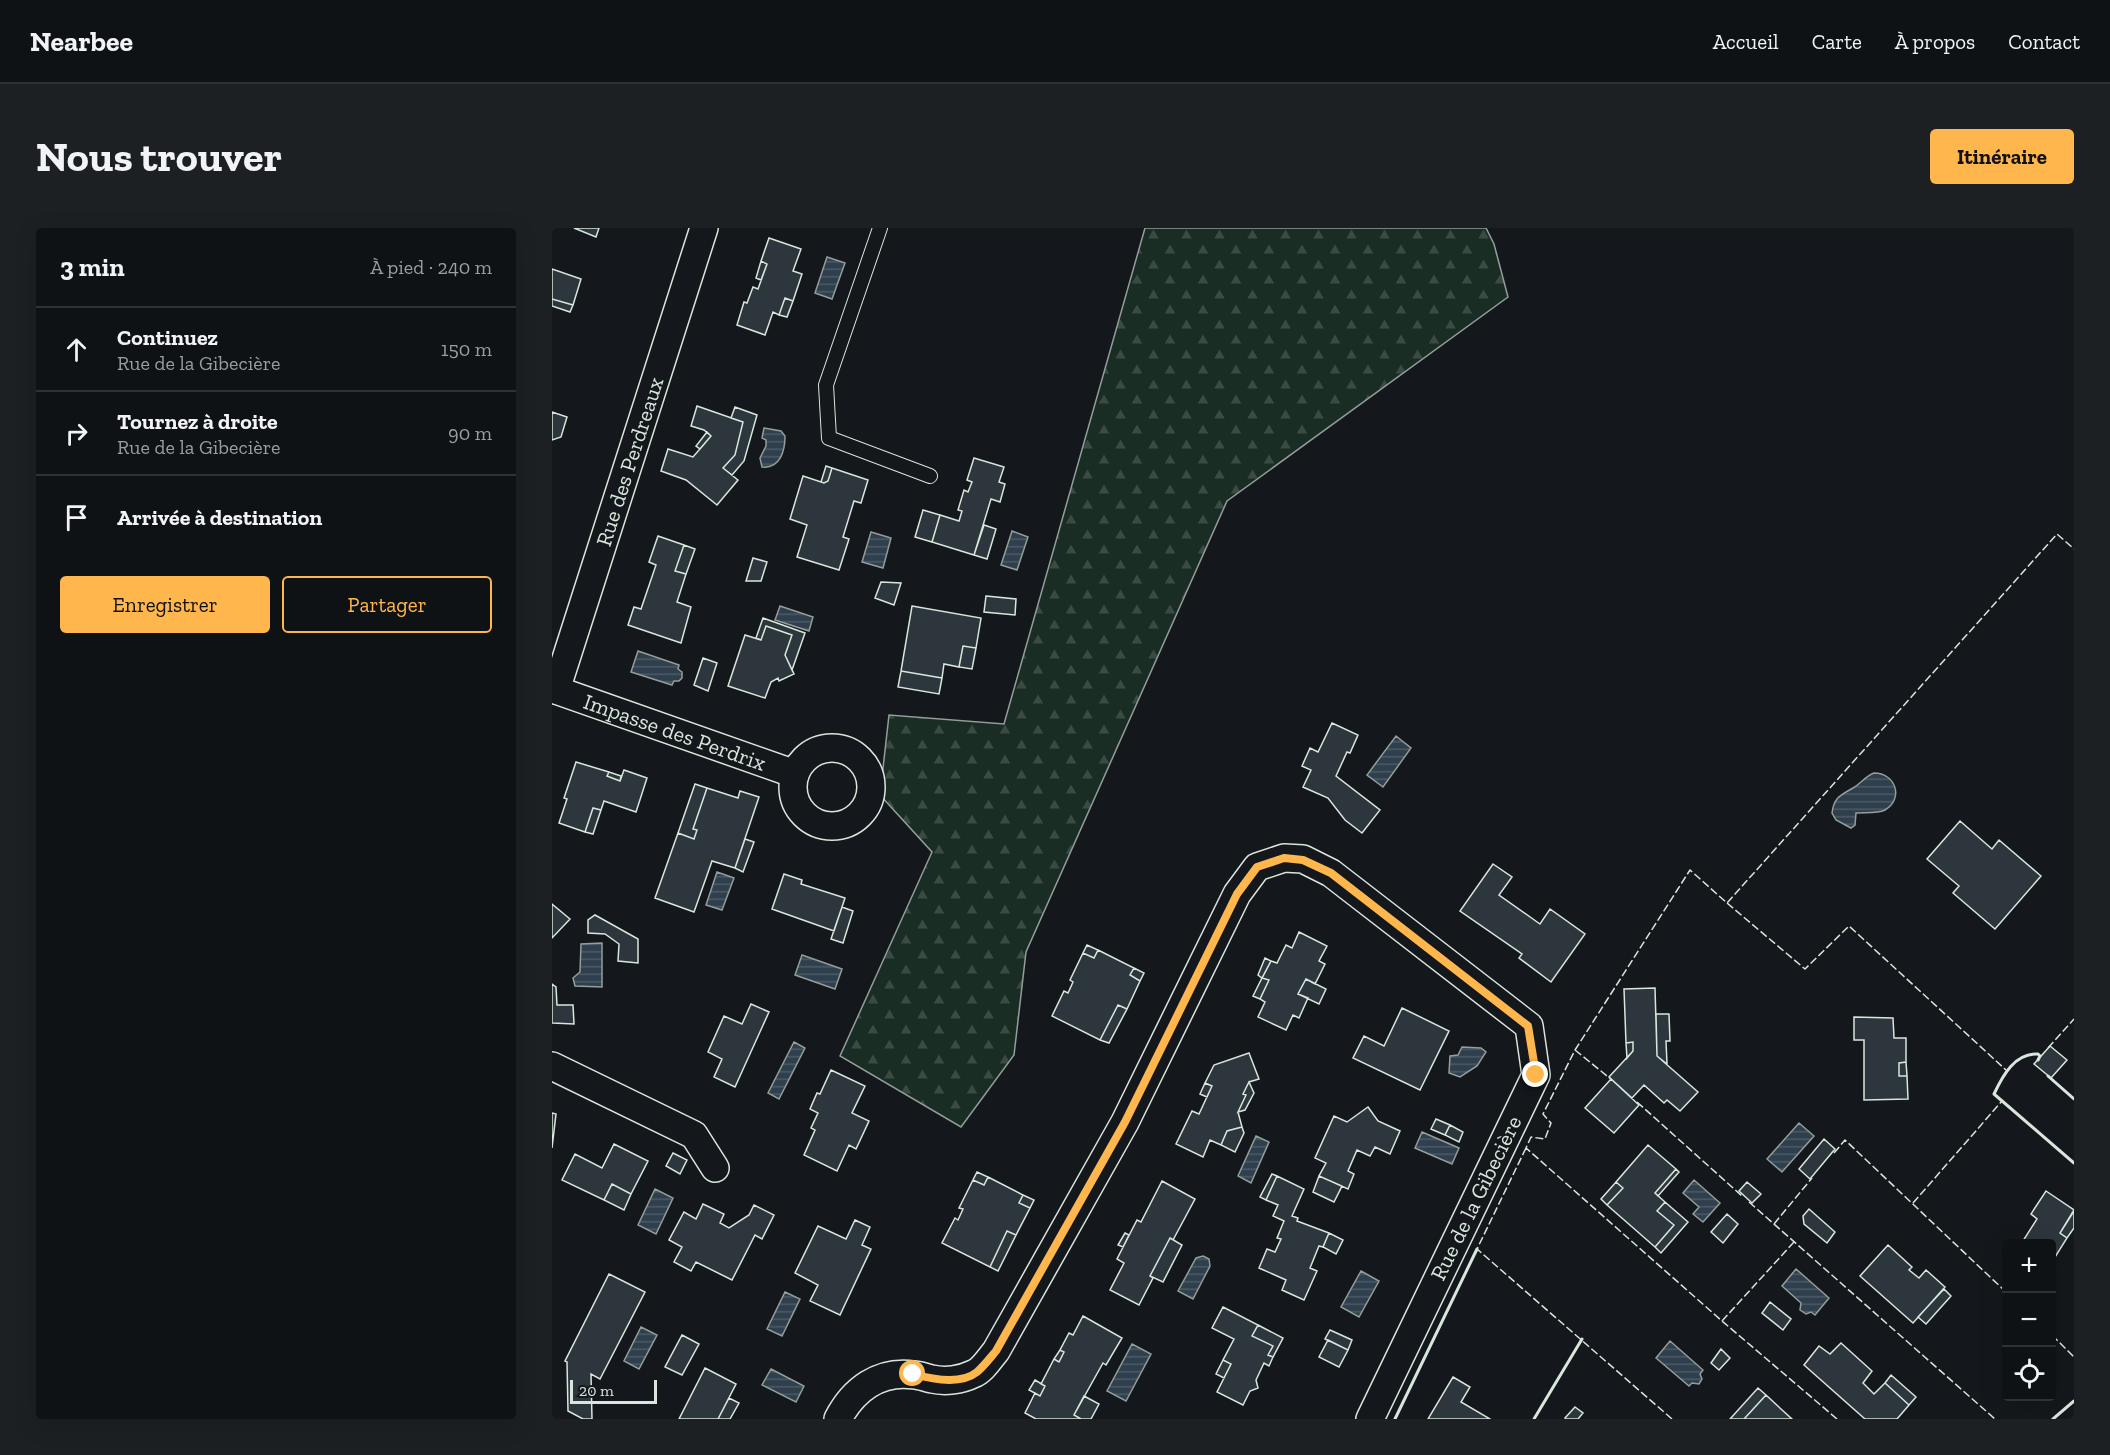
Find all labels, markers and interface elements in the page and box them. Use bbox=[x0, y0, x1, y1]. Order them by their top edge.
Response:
text: Nearbee bbox=[30, 25, 133, 58]
text: Accueil bbox=[1713, 29, 1779, 54]
text: Carte bbox=[1812, 29, 1862, 54]
text: À propos bbox=[1895, 29, 1975, 54]
text: Contact bbox=[2008, 29, 2080, 54]
button: Itinéraire bbox=[1930, 129, 2074, 184]
text: Nous trouver bbox=[36, 131, 282, 182]
text: 3 min bbox=[60, 251, 125, 283]
text: À pied · 240 m bbox=[370, 255, 492, 279]
text: Continuez bbox=[117, 324, 218, 351]
icon: ahead bbox=[60, 333, 93, 366]
text: 150 m bbox=[441, 337, 492, 361]
text: Rue de la Gibecière bbox=[117, 351, 280, 375]
street label: Rue des Perdreaux bbox=[589, 374, 669, 550]
text: Tournez à droite bbox=[117, 408, 278, 435]
icon: right bbox=[60, 417, 93, 450]
text: 90 m bbox=[448, 421, 492, 445]
text: Rue de la Gibecière bbox=[117, 435, 280, 459]
icon: arrive bbox=[60, 501, 93, 534]
text: Arrivée à destination bbox=[117, 504, 322, 531]
button: Enregistrer bbox=[60, 576, 270, 633]
button: Partager bbox=[282, 576, 492, 633]
street label: Impasse des Perdrix bbox=[580, 687, 769, 776]
route end bbox=[1522, 1061, 1548, 1087]
street label: Rue de la Gibecière bbox=[1424, 1111, 1528, 1285]
map controls bbox=[2002, 1239, 2056, 1401]
button: + bbox=[2002, 1239, 2056, 1293]
button: − bbox=[2002, 1293, 2056, 1347]
button: locate bbox=[2002, 1347, 2056, 1401]
route start bbox=[899, 1360, 925, 1386]
scale bar bbox=[570, 1377, 657, 1404]
text: 20 m bbox=[579, 1381, 614, 1400]

